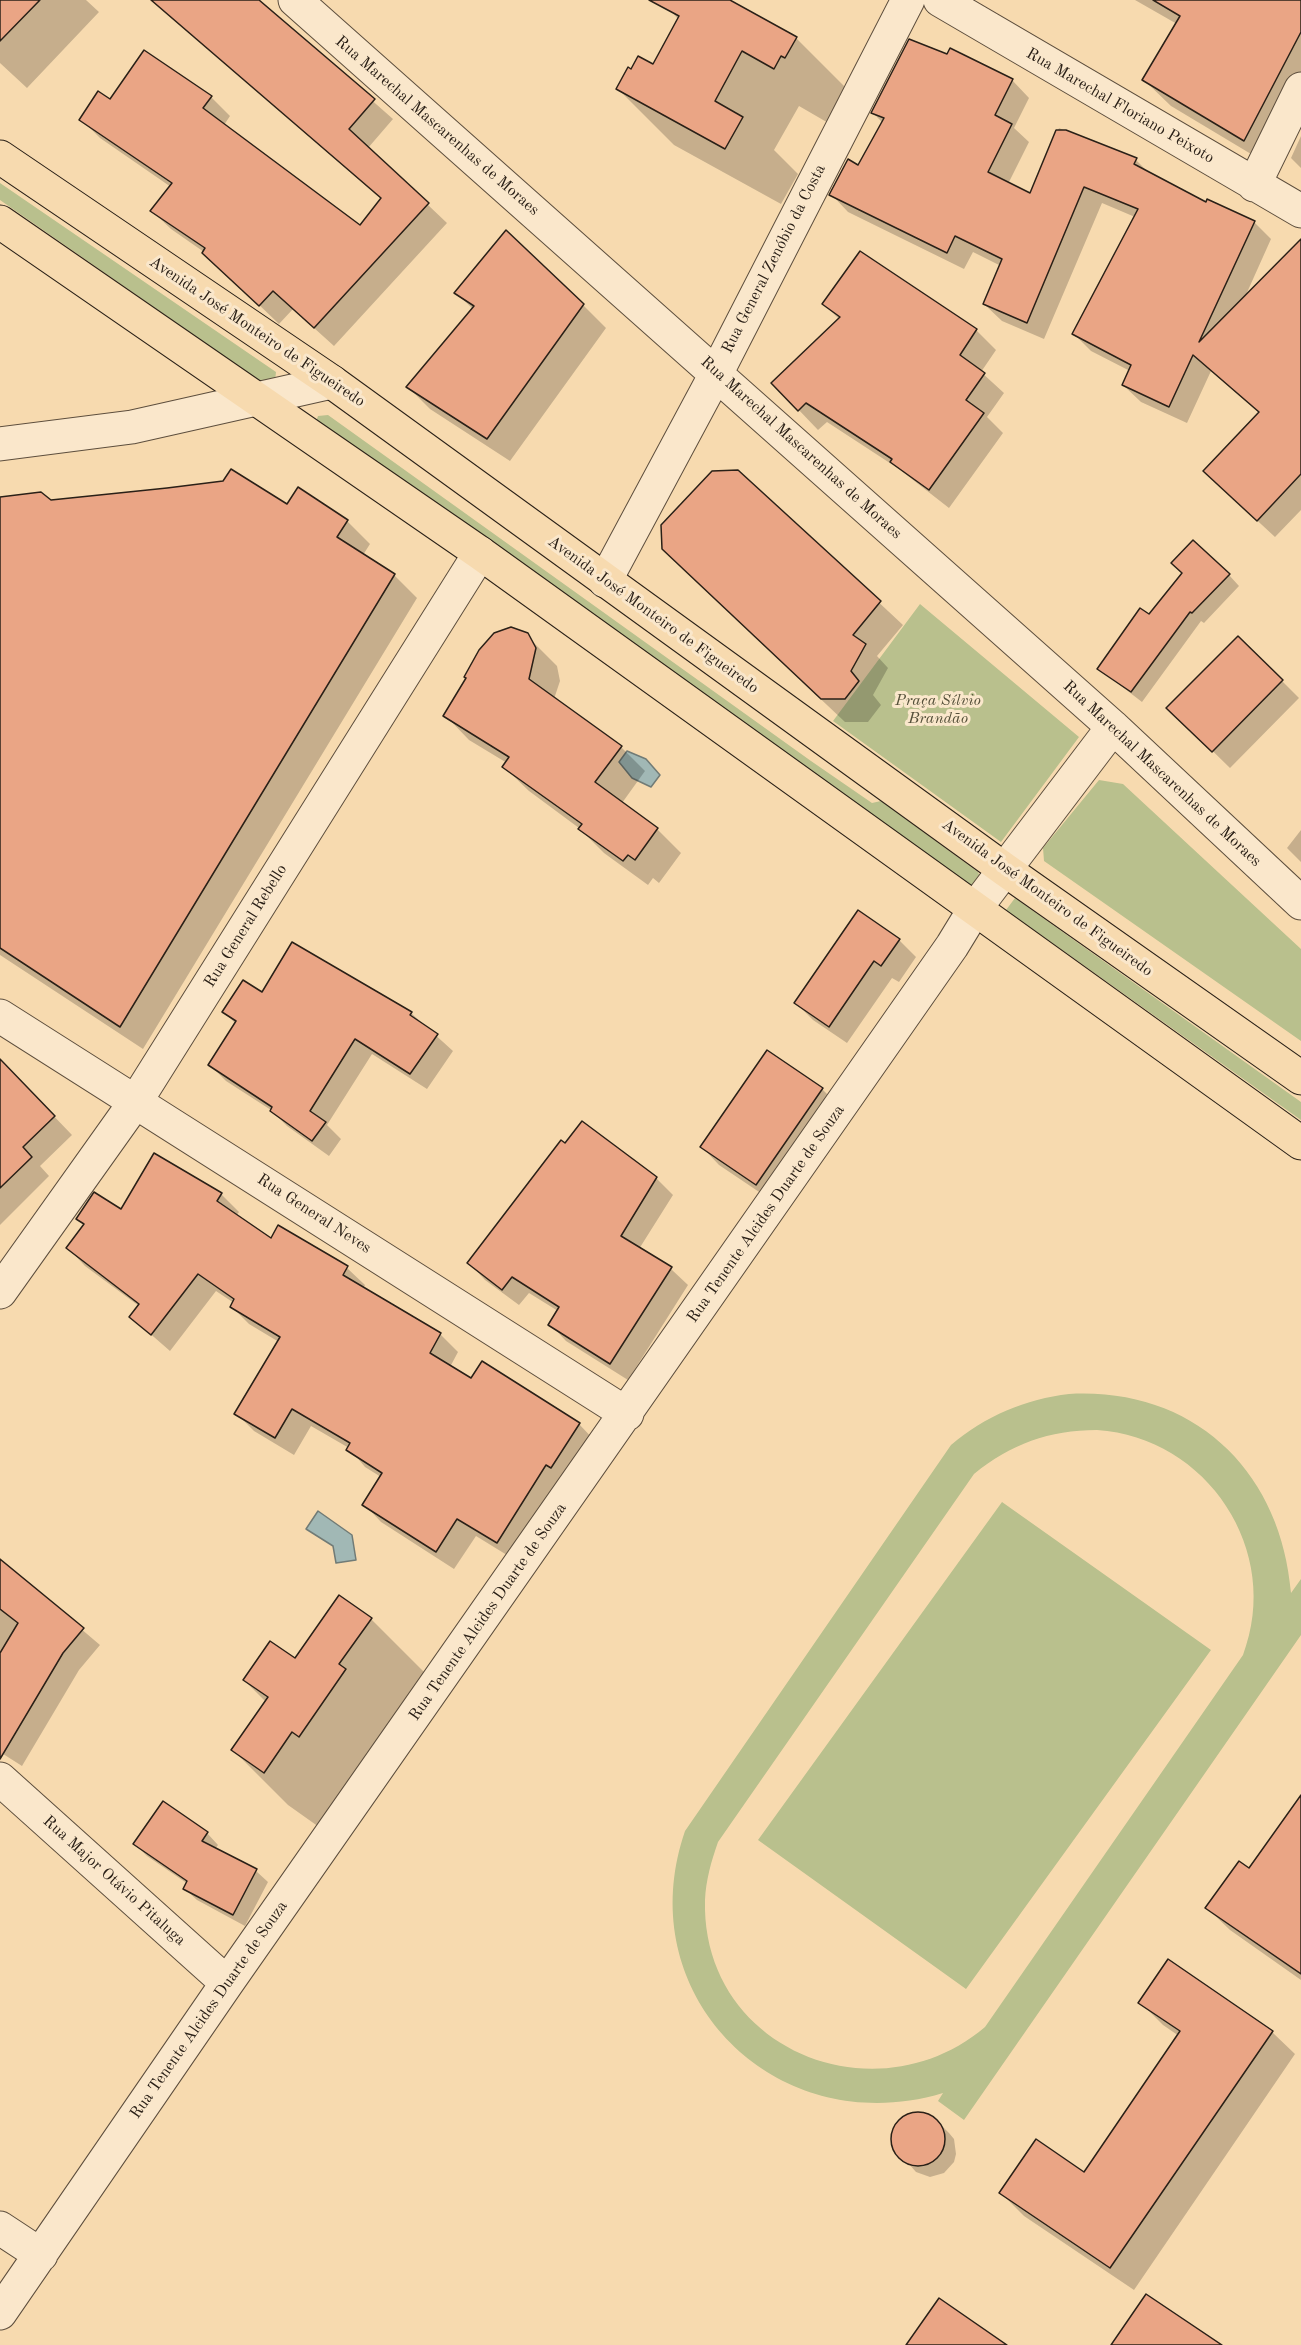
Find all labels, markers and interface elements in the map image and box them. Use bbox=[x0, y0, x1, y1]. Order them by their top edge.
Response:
street label: Rua Marechal Mascarenhas de Moraes bbox=[331, 32, 543, 220]
street label: Rua Marechal Floriano Peixoto bbox=[1023, 44, 1217, 168]
street label: Rua General Zenóbio da Costa bbox=[718, 161, 830, 357]
street label: Avenida José Monteiro de Figueiredo bbox=[146, 252, 368, 412]
street label: Rua Marechal Mascarenhas de Moraes bbox=[696, 353, 906, 543]
street label: Avenida José Monteiro de Figueiredo bbox=[544, 532, 762, 698]
street label: Rua Marechal Mascarenhas de Moraes bbox=[1059, 677, 1265, 871]
park label: Praça Sílvio Brandão bbox=[895, 691, 981, 729]
street label: Avenida José Monteiro de Figueiredo bbox=[938, 815, 1156, 981]
street label: Rua General Rebello bbox=[200, 861, 292, 991]
street label: Rua Tenente Alcides Duarte de Souza bbox=[683, 1101, 849, 1327]
street label: Rua General Neves bbox=[253, 1170, 375, 1258]
street label: Rua Tenente Alcides Duarte de Souza bbox=[405, 1499, 571, 1725]
street label: Rua Major Otávio Pitaluga bbox=[39, 1812, 189, 1950]
street label: Rua Tenente Alcides Duarte de Souza bbox=[126, 1897, 292, 2123]

